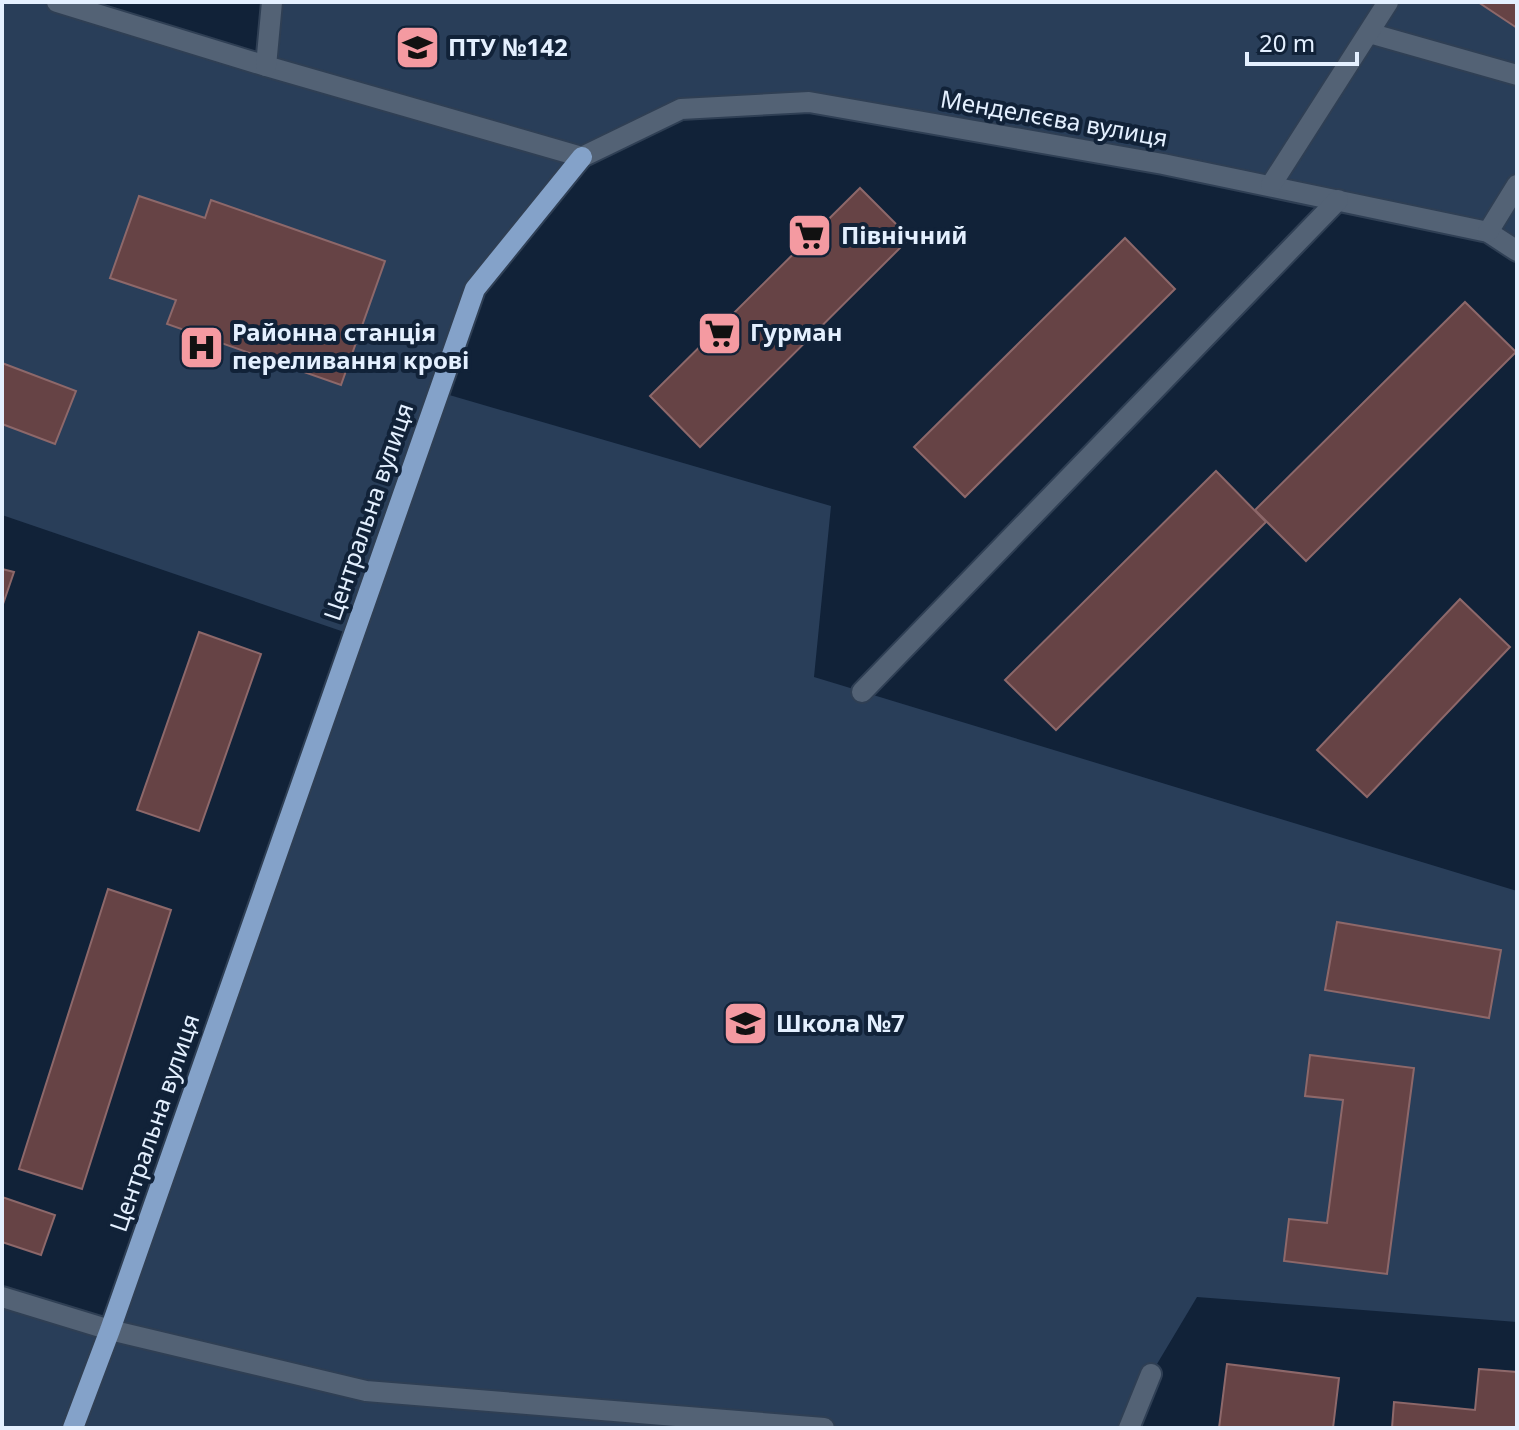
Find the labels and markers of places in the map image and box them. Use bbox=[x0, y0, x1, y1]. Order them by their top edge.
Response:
school or university icon: ПТУ №142 bbox=[393, 24, 441, 72]
place label: ПТУ №142 bbox=[448, 30, 568, 63]
supermarket icon: Північний bbox=[786, 212, 834, 260]
place label: Північний bbox=[841, 218, 968, 251]
supermarket icon: Гурман bbox=[695, 309, 743, 357]
place label: Районна станція переливання крові bbox=[232, 315, 469, 376]
place label: Гурман bbox=[750, 315, 842, 348]
hospital icon: Районна станція переливання крові bbox=[177, 323, 225, 371]
school or university icon: Школа №7 bbox=[721, 1000, 769, 1048]
place label: Школа №7 bbox=[776, 1006, 905, 1039]

